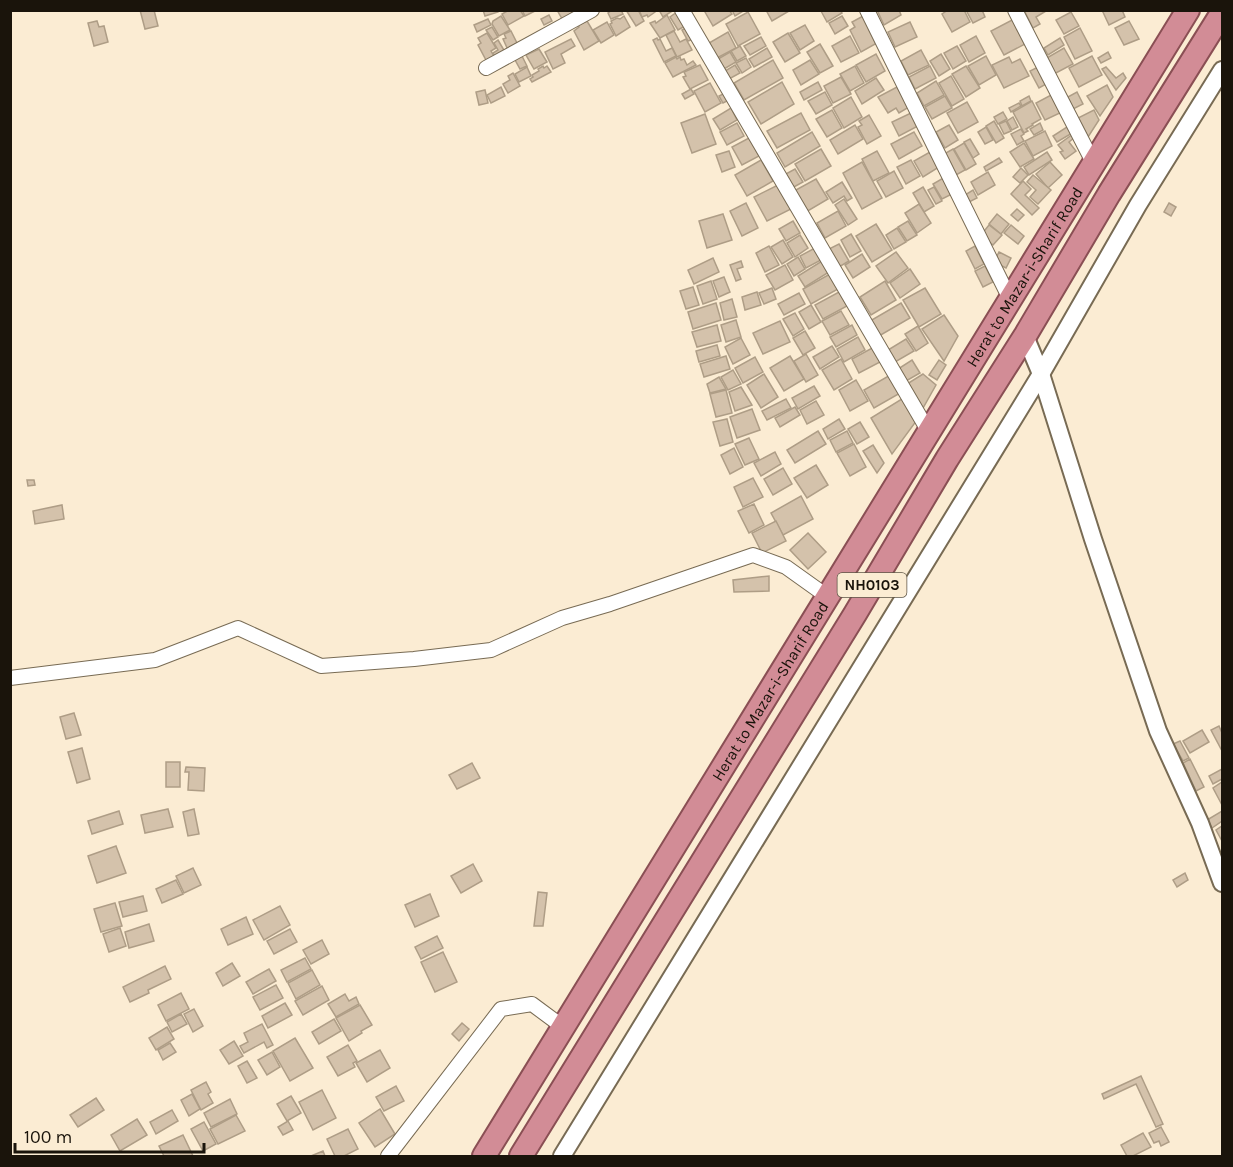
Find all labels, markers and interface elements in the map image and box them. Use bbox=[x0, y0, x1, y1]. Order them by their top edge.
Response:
street label: Herat to Mazar-i-Sharif Road bbox=[962, 184, 1087, 370]
road number: NH0103 bbox=[838, 573, 906, 597]
street label: Herat to Mazar-i-Sharif Road bbox=[708, 598, 833, 784]
scale bar bbox=[15, 1116, 204, 1154]
text: 100 m bbox=[24, 1126, 72, 1148]

